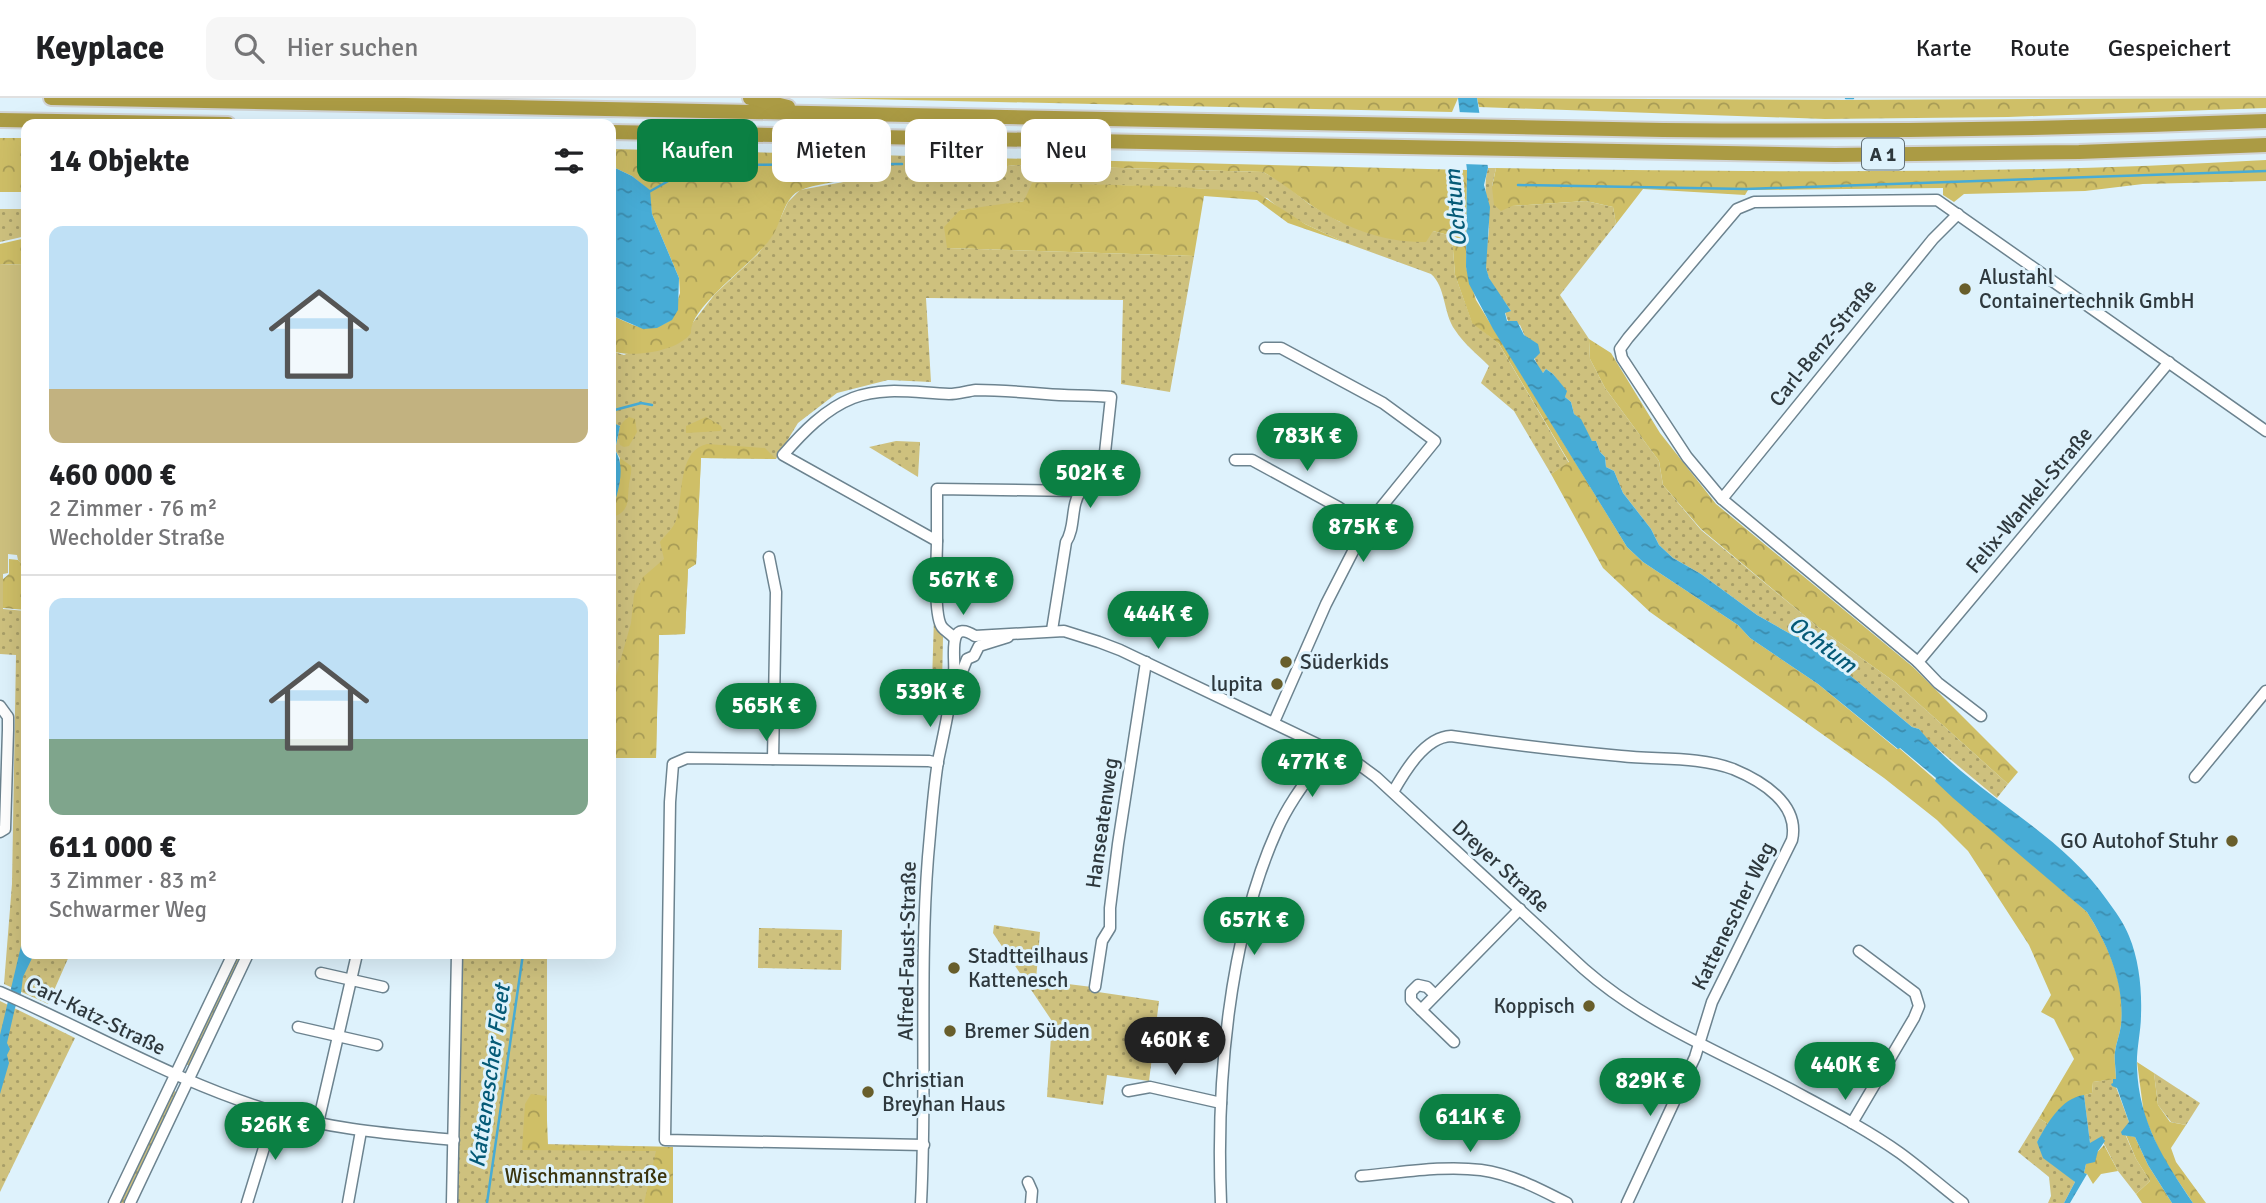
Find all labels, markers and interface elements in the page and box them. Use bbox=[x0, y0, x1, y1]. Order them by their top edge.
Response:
search box bbox=[206, 17, 696, 80]
text: Keyplace bbox=[35, 28, 164, 69]
icon: search bbox=[230, 29, 268, 67]
text: Hier suchen bbox=[286, 32, 418, 64]
text: Karte bbox=[1916, 33, 1972, 63]
text: Route bbox=[2010, 33, 2070, 63]
text: Gespeichert bbox=[2108, 33, 2231, 63]
chip: Kaufen bbox=[637, 119, 758, 182]
chip: Mieten bbox=[772, 119, 891, 182]
chip: Filter bbox=[905, 119, 1007, 182]
chip: Neu bbox=[1021, 119, 1111, 182]
road number: A 1 bbox=[1862, 138, 1904, 170]
icon: filters bbox=[550, 142, 588, 180]
text: 14 Objekte bbox=[49, 143, 190, 180]
water label: Ochtum bbox=[1438, 167, 1473, 248]
place label: Alustahl Containertechnik GmbH bbox=[1979, 264, 2195, 314]
icon: home bbox=[256, 271, 382, 397]
street label: Carl-Benz-Straße bbox=[1764, 274, 1882, 412]
marker: Alustahl Containertechnik GmbH bbox=[1957, 281, 1973, 297]
pin: 783K € bbox=[1250, 414, 1364, 473]
text: 783K € bbox=[1272, 421, 1342, 450]
street label: Felix-Wankel-Straße bbox=[1960, 421, 2098, 579]
pin: 502K € bbox=[1033, 450, 1147, 510]
text: 460 000 € bbox=[49, 457, 176, 494]
text: 502K € bbox=[1055, 458, 1125, 487]
text: 2 Zimmer · 76 m² bbox=[49, 494, 217, 523]
pin: 875K € bbox=[1306, 504, 1420, 564]
text: 875K € bbox=[1328, 512, 1398, 541]
text: Wecholder Straße bbox=[49, 523, 225, 552]
pin: 567K € bbox=[906, 558, 1020, 617]
text: 567K € bbox=[928, 565, 998, 594]
pin: 444K € bbox=[1101, 592, 1215, 651]
text: 444K € bbox=[1123, 599, 1193, 628]
water label: Ochtum bbox=[1783, 610, 1863, 680]
icon: home bbox=[256, 643, 382, 769]
place label: Süderkids bbox=[1300, 649, 1389, 675]
marker: Süderkids bbox=[1278, 654, 1294, 670]
pin: 539K € bbox=[873, 670, 987, 729]
place label: lupita bbox=[1211, 671, 1263, 697]
marker: lupita bbox=[1269, 676, 1285, 692]
text: 539K € bbox=[895, 677, 965, 706]
pin: 565K € bbox=[709, 684, 823, 743]
text: 565K € bbox=[731, 691, 801, 720]
pin: 477K € bbox=[1255, 740, 1369, 799]
text: 477K € bbox=[1277, 747, 1347, 776]
street label: Hanseatenweg bbox=[1080, 756, 1124, 890]
street label: Dreyer Straße bbox=[1447, 814, 1555, 918]
place label: GO Autohof Stuhr bbox=[2060, 828, 2218, 854]
text: 611 000 € bbox=[49, 829, 176, 866]
marker: GO Autohof Stuhr bbox=[2224, 833, 2240, 849]
street label: Kattenescher Weg bbox=[1686, 838, 1780, 994]
street label: Alfred-Faust-Straße bbox=[892, 861, 922, 1041]
text: 3 Zimmer · 83 m² bbox=[49, 866, 217, 895]
text: Schwarmer Weg bbox=[49, 895, 207, 924]
pin: 657K € bbox=[1197, 898, 1311, 957]
text: 657K € bbox=[1219, 905, 1289, 934]
place label: Stadtteilhaus Kattenesch bbox=[968, 943, 1088, 993]
marker: Stadtteilhaus Kattenesch bbox=[946, 960, 962, 976]
street label: Carl-Katz-Straße bbox=[22, 971, 170, 1061]
water label: Kattenescher Fleet bbox=[462, 980, 517, 1170]
place label: Koppisch bbox=[1493, 993, 1575, 1019]
marker: Koppisch bbox=[1581, 998, 1597, 1014]
place label: Bremer Süden bbox=[964, 1018, 1090, 1044]
pin: 460K € bbox=[1118, 1018, 1232, 1077]
marker: Bremer Süden bbox=[942, 1023, 958, 1039]
text: 460K € bbox=[1140, 1025, 1210, 1054]
pin: 440K € bbox=[1788, 1042, 1902, 1102]
text: 440K € bbox=[1810, 1050, 1880, 1079]
pin: 829K € bbox=[1593, 1058, 1707, 1118]
text: 829K € bbox=[1615, 1066, 1685, 1095]
place label: Christian Breyhan Haus bbox=[882, 1067, 1005, 1117]
marker: Christian Breyhan Haus bbox=[860, 1084, 876, 1100]
pin: 611K € bbox=[1413, 1094, 1527, 1154]
pin: 526K € bbox=[218, 1102, 332, 1162]
text: 611K € bbox=[1435, 1102, 1505, 1131]
text: 526K € bbox=[240, 1110, 310, 1139]
park label: Wischmannstraße bbox=[505, 1163, 667, 1189]

